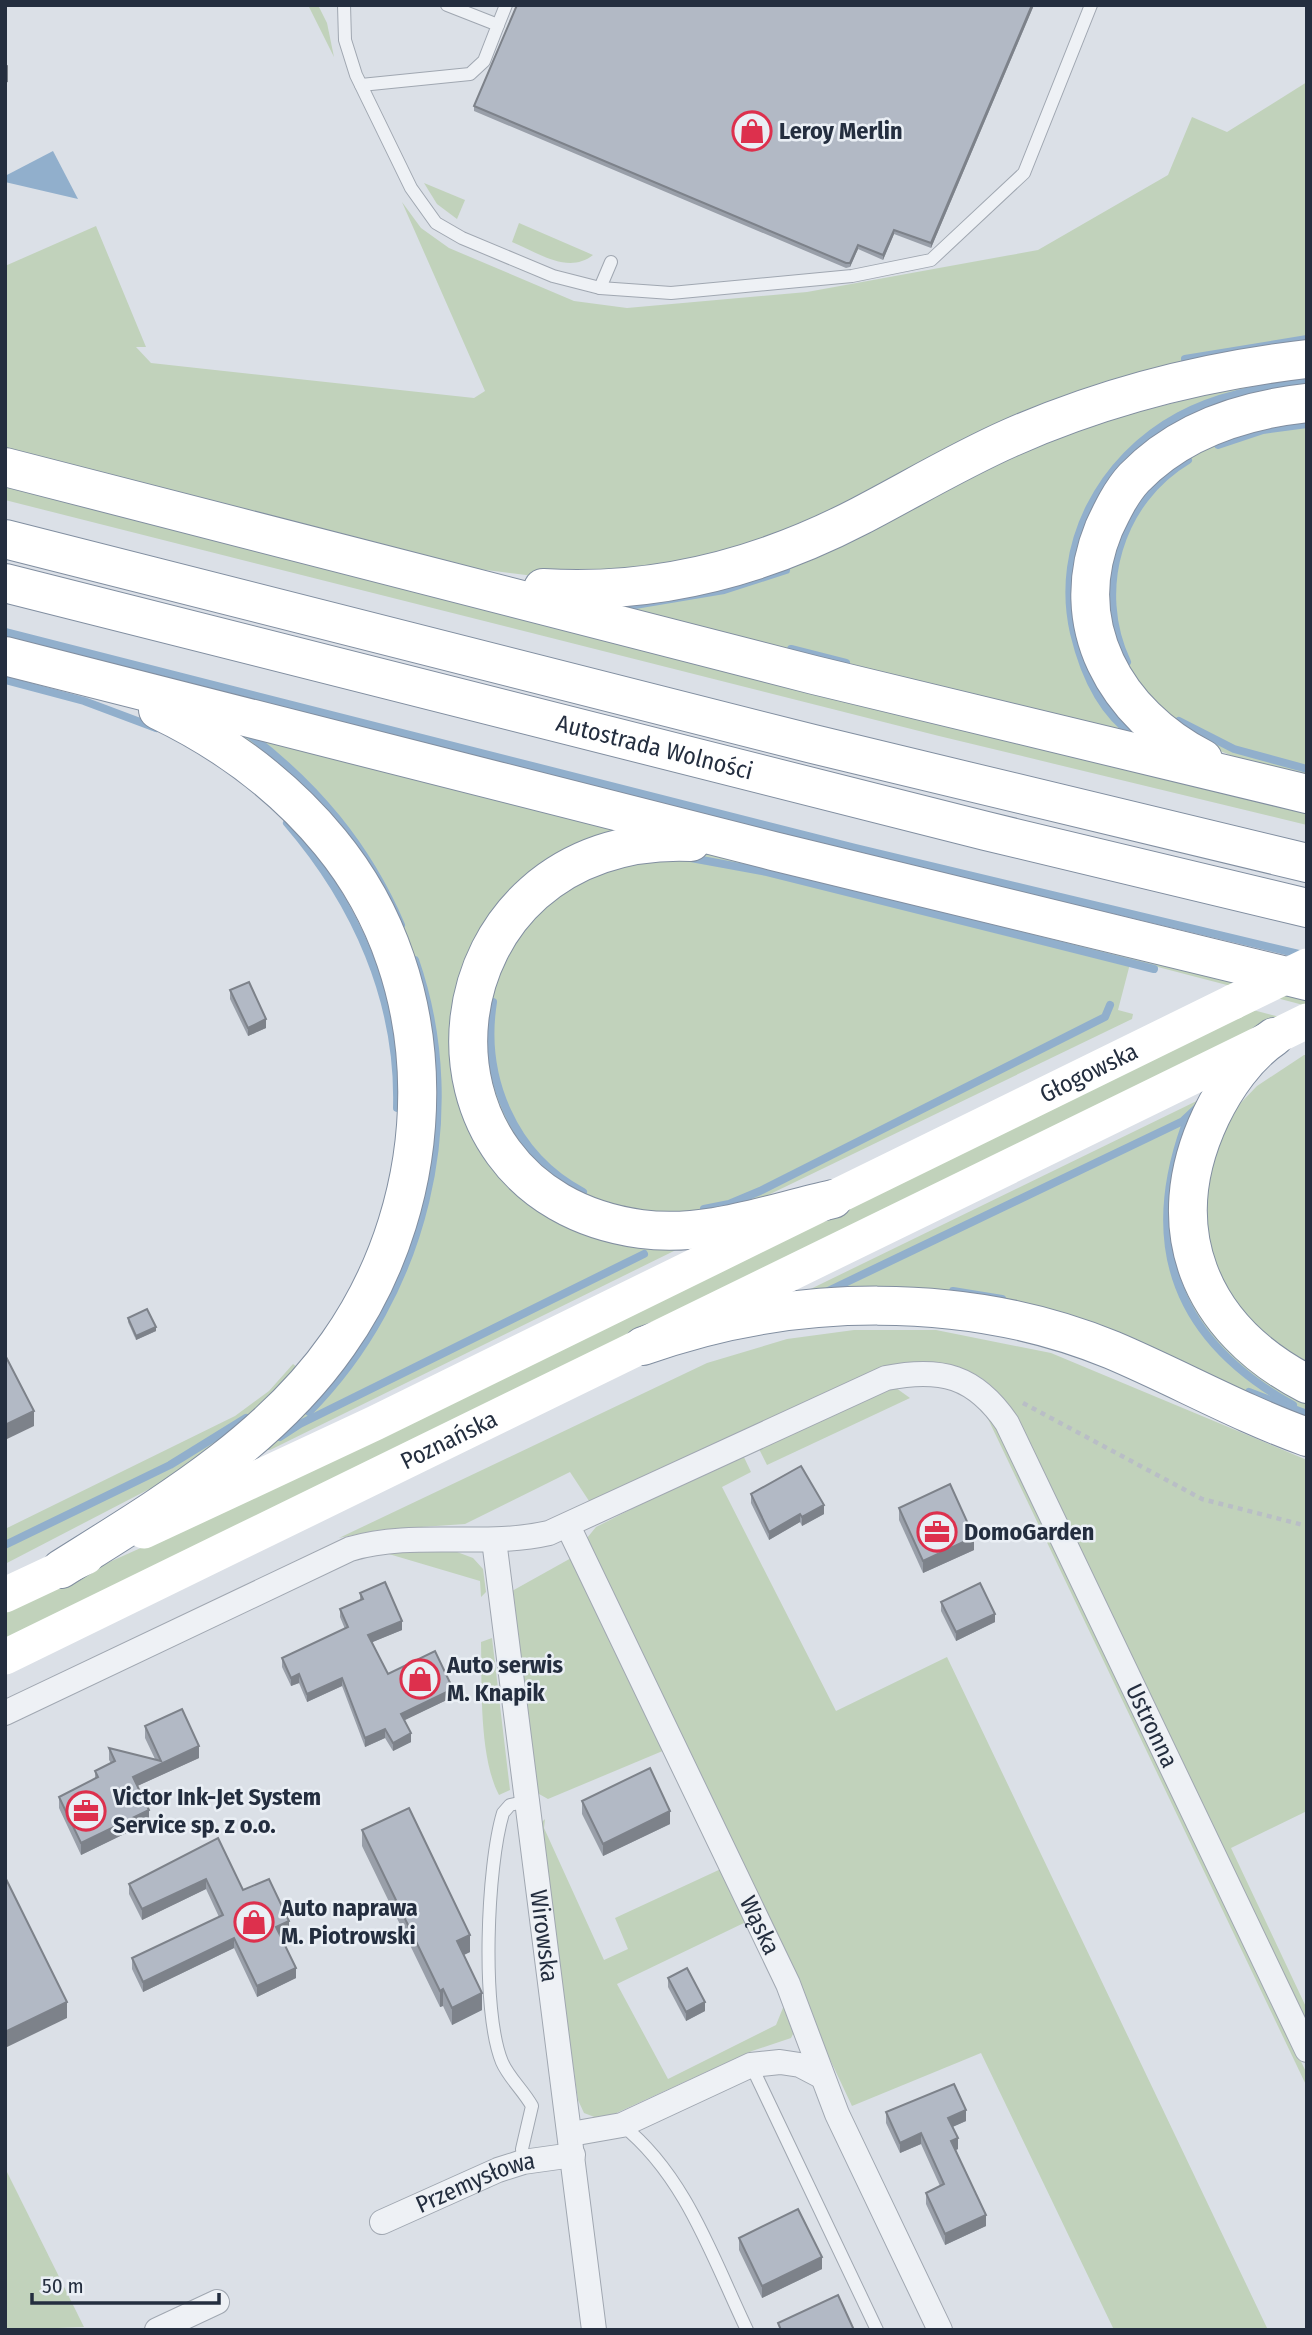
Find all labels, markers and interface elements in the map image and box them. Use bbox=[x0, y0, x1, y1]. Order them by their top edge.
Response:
shop icon: Leroy Merlin bbox=[731, 110, 773, 152]
place label: Leroy Merlin bbox=[779, 117, 903, 145]
street label: Autostrada Wolności bbox=[553, 709, 756, 786]
street label: Głogowska bbox=[1035, 1037, 1142, 1109]
street label: Poznańska bbox=[396, 1405, 502, 1476]
office icon: DomoGarden bbox=[916, 1511, 958, 1553]
place label: DomoGarden bbox=[964, 1518, 1094, 1546]
place label: Auto serwis M. Knapik bbox=[446, 1651, 563, 1707]
shop icon: Auto serwis M. Knapik bbox=[399, 1658, 441, 1700]
street label: Ustronna bbox=[1120, 1679, 1184, 1772]
place label: Victor Ink-Jet System Service sp. z o.o. bbox=[112, 1783, 321, 1839]
office icon: Victor Ink-Jet System Service sp. z o.o. bbox=[65, 1790, 107, 1832]
street label: Wirowska bbox=[524, 1888, 564, 1984]
street label: Wąska bbox=[734, 1891, 786, 1959]
place label: Auto naprawa M. Piotrowski bbox=[280, 1894, 418, 1950]
shop icon: Auto naprawa M. Piotrowski bbox=[233, 1901, 275, 1943]
street label: Przemysłowa bbox=[411, 2146, 537, 2219]
scale bar bbox=[32, 2262, 219, 2306]
text: 50 m bbox=[42, 2273, 84, 2299]

